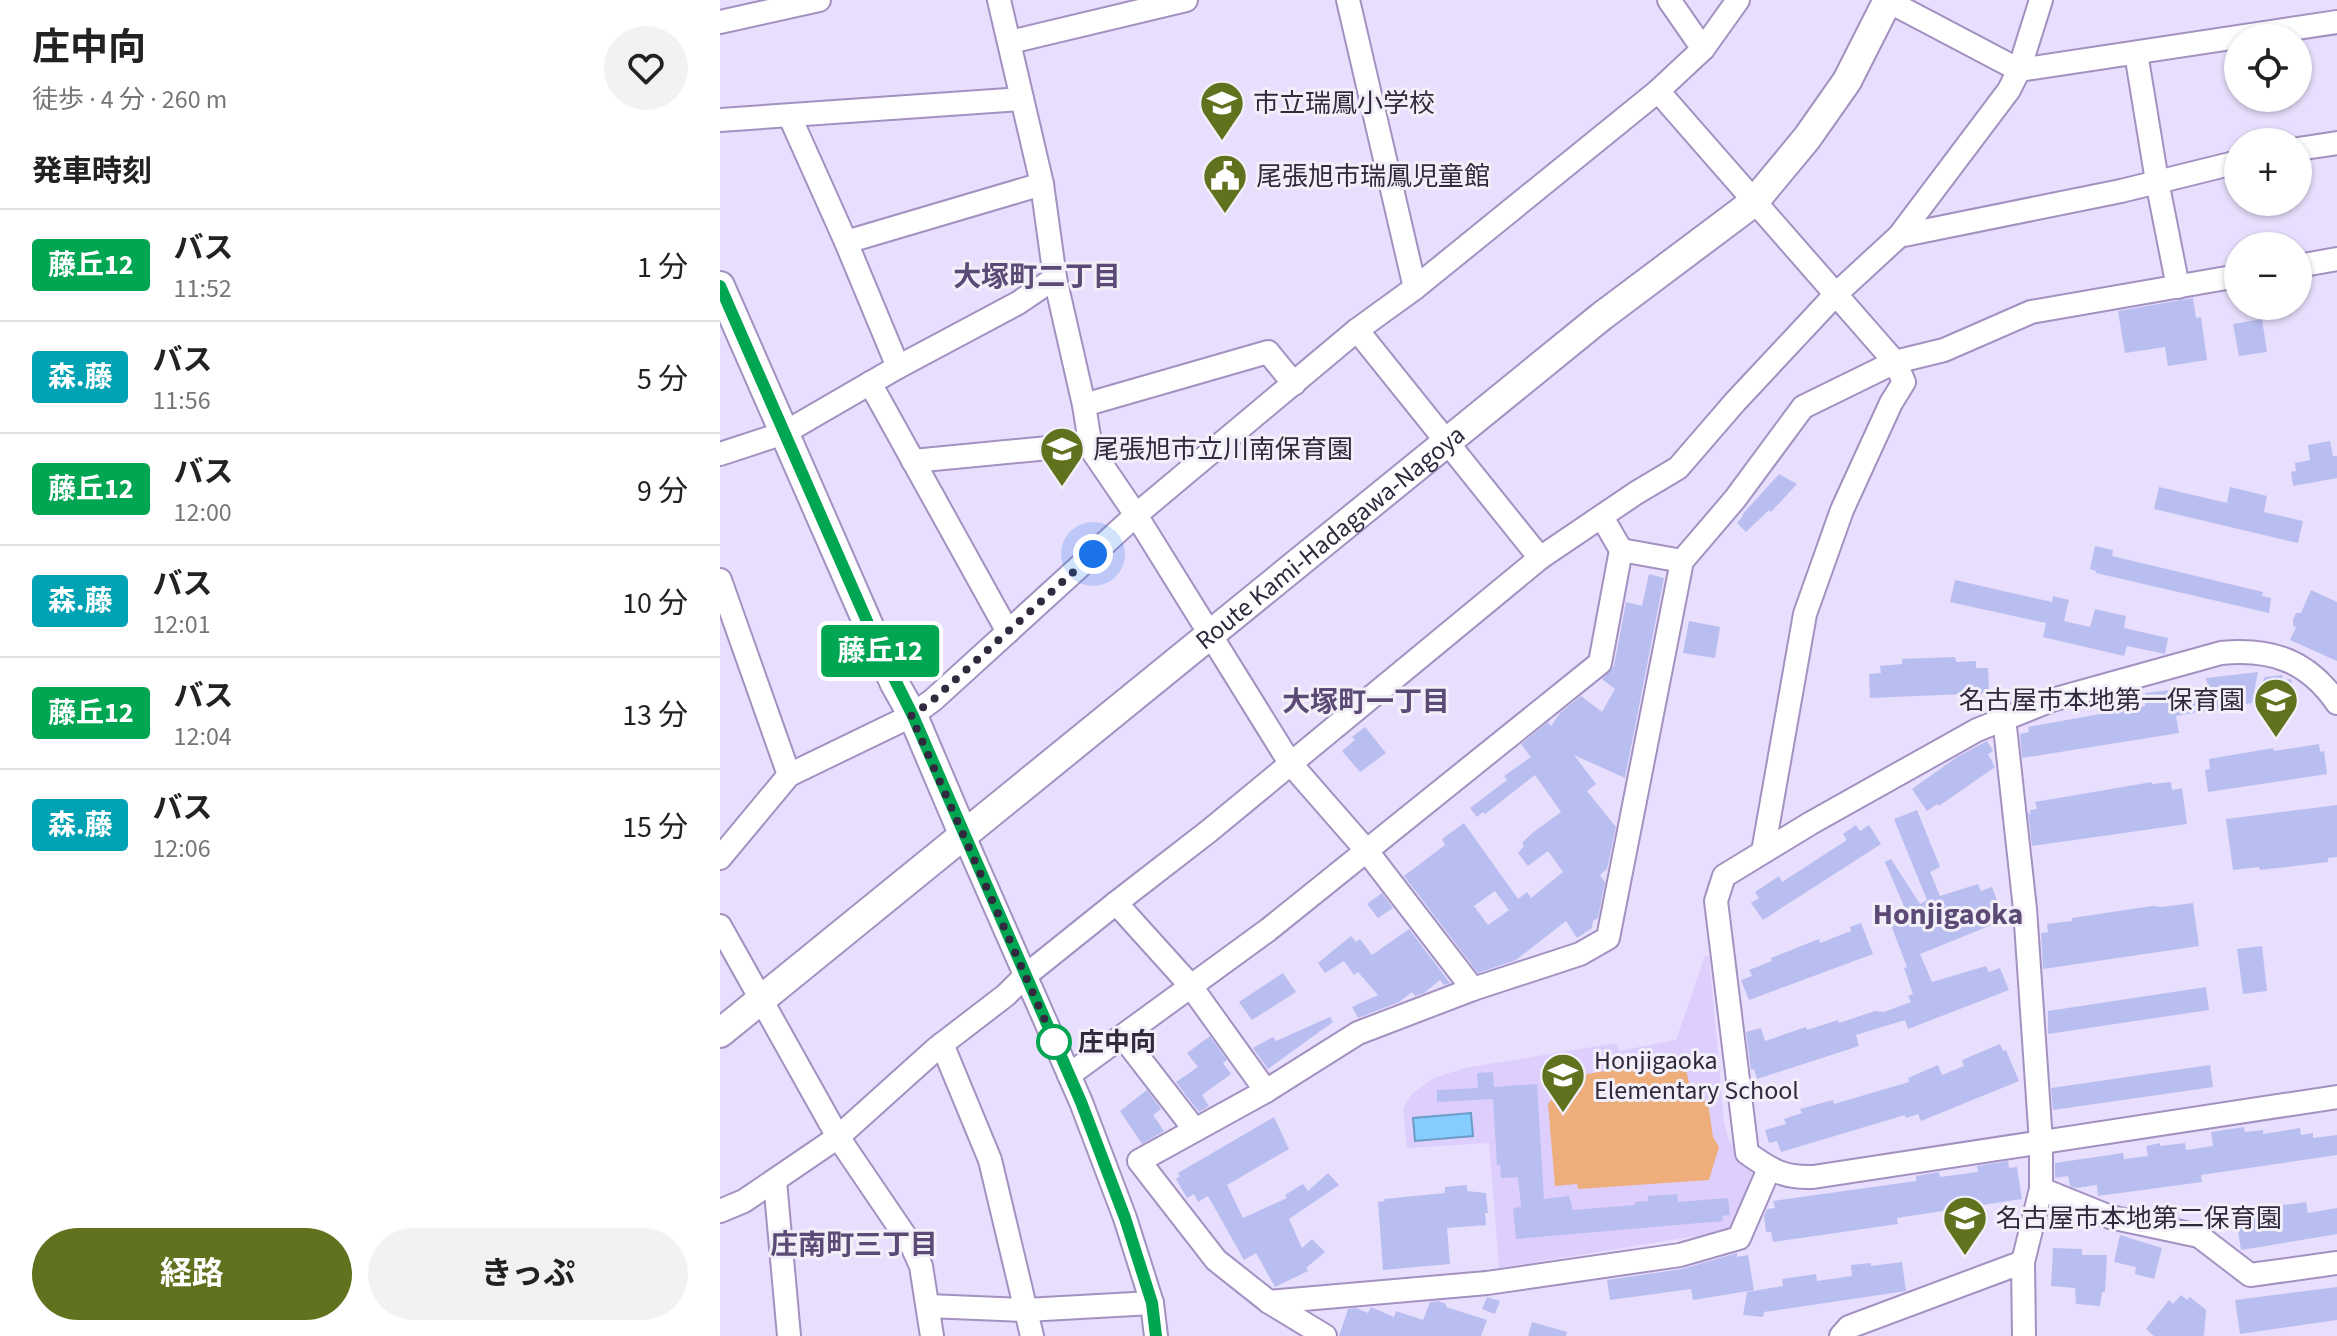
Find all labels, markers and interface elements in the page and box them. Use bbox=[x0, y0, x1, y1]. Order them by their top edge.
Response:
text: 庄中向 bbox=[32, 21, 146, 75]
map controls bbox=[2224, 24, 2312, 320]
button: locate bbox=[2224, 24, 2312, 112]
button: heart bbox=[604, 26, 688, 110]
school or university icon: 市立瑞鳳小学校 bbox=[1198, 79, 1246, 142]
text: 徒歩 · 4 分 · 260 m bbox=[32, 81, 227, 118]
place label: 市立瑞鳳小学校 bbox=[1253, 85, 1435, 122]
button: + bbox=[2224, 128, 2312, 216]
text: 発車時刻 bbox=[32, 150, 152, 193]
public building icon: 尾張旭市瑞鳳児童館 bbox=[1201, 152, 1249, 215]
place label: 尾張旭市瑞鳳児童館 bbox=[1256, 158, 1490, 195]
text: バス bbox=[174, 227, 234, 270]
button: − bbox=[2224, 232, 2312, 320]
text: 藤丘12 bbox=[48, 245, 134, 285]
text: 1 分 bbox=[637, 246, 688, 289]
district label: 大塚町二丁目 bbox=[953, 257, 1121, 297]
text: 11:52 bbox=[174, 270, 232, 307]
text: バス bbox=[152, 339, 212, 382]
text: 森.藤 bbox=[48, 357, 112, 397]
text: 5 分 bbox=[637, 358, 688, 401]
text: 11:56 bbox=[152, 382, 211, 419]
street label: Route Kami-Hadagawa-Nagoya bbox=[1187, 416, 1473, 658]
school or university icon: 尾張旭市立川南保育園 bbox=[1038, 425, 1086, 488]
place label: 尾張旭市立川南保育園 bbox=[1093, 431, 1353, 468]
text: バス bbox=[174, 451, 234, 494]
text: 藤丘12 bbox=[48, 469, 134, 509]
text: 9 分 bbox=[637, 470, 688, 513]
text: 12:00 bbox=[174, 494, 232, 531]
your location bbox=[1073, 534, 1113, 574]
text: バス bbox=[152, 563, 212, 606]
text: 森.藤 bbox=[48, 581, 112, 621]
text: 10 分 bbox=[622, 582, 688, 625]
text: 12:01 bbox=[152, 606, 211, 643]
line badge: 藤丘12 bbox=[824, 625, 936, 677]
text: 藤丘12 bbox=[837, 631, 923, 671]
text: バス bbox=[174, 675, 234, 718]
school or university icon: 名古屋市本地第一保育園 bbox=[2252, 676, 2300, 739]
district label: 大塚町一丁目 bbox=[1282, 682, 1450, 722]
place label: 名古屋市本地第一保育園 bbox=[1959, 682, 2245, 719]
text: 藤丘12 bbox=[48, 693, 134, 733]
text: 13 分 bbox=[622, 694, 688, 737]
text: 12:04 bbox=[174, 718, 232, 755]
text: バス bbox=[152, 787, 212, 830]
text: 森.藤 bbox=[48, 805, 112, 845]
text: 15 分 bbox=[622, 806, 688, 849]
text: 12:06 bbox=[152, 830, 211, 867]
district label: Honjigaoka bbox=[1873, 893, 2023, 936]
place label: 庄中向 bbox=[1078, 1024, 1156, 1061]
marker: 庄中向 bbox=[1037, 1025, 1071, 1059]
place label: Honjigaoka Elementary School bbox=[1594, 1042, 1799, 1109]
school or university icon: Honjigaoka Elementary School bbox=[1539, 1051, 1587, 1114]
school or university icon: 名古屋市本地第二保育園 bbox=[1941, 1194, 1989, 1257]
place label: 名古屋市本地第二保育園 bbox=[1996, 1200, 2282, 1237]
district label: 庄南町三丁目 bbox=[770, 1225, 938, 1265]
button: 経路 bbox=[32, 1228, 352, 1320]
button: きっぷ bbox=[368, 1228, 688, 1320]

